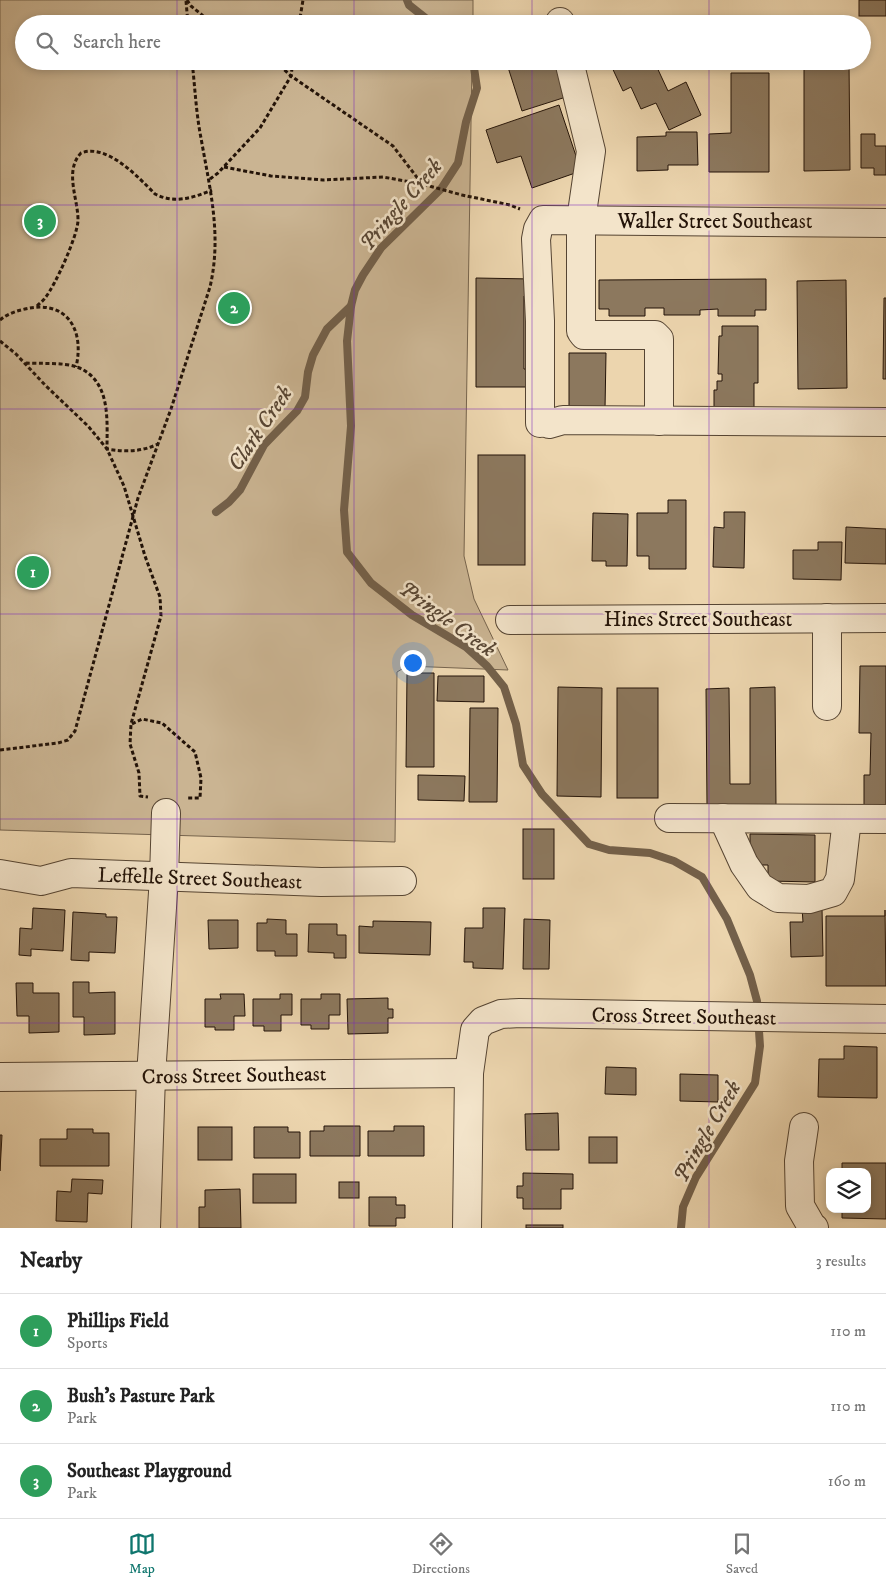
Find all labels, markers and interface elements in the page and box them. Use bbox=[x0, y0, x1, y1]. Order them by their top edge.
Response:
search box bbox=[15, 15, 871, 70]
icon: search bbox=[33, 29, 61, 57]
text: Search here bbox=[73, 31, 161, 54]
water label: Pringle Creek bbox=[354, 153, 449, 257]
pin: 3 bbox=[24, 202, 56, 240]
street label: Waller Street Southeast bbox=[616, 209, 813, 235]
pin: 2 bbox=[218, 289, 250, 327]
water label: Clark Creek bbox=[222, 380, 299, 477]
pin: 1 bbox=[17, 553, 49, 591]
water label: Pringle Creek bbox=[393, 575, 501, 664]
street label: Hines Street Southeast bbox=[604, 607, 793, 633]
your location bbox=[400, 650, 426, 676]
street label: Leffelle Street Southeast bbox=[97, 862, 303, 896]
street label: Cross Street Southeast bbox=[591, 1002, 777, 1032]
street label: Cross Street Southeast bbox=[141, 1061, 327, 1091]
water label: Pringle Creek bbox=[667, 1075, 748, 1188]
map controls bbox=[826, 1168, 871, 1213]
button: layers bbox=[826, 1168, 871, 1213]
text: Nearby bbox=[20, 1248, 82, 1274]
text: 3 results bbox=[816, 1251, 866, 1271]
text: Phillips Field bbox=[67, 1310, 169, 1333]
text: 1 bbox=[33, 1321, 39, 1341]
text: 110 m bbox=[830, 1321, 866, 1341]
text: Sports bbox=[67, 1333, 108, 1353]
text: Bush's Pasture Park bbox=[67, 1385, 215, 1408]
text: 2 bbox=[32, 1396, 40, 1416]
text: 110 m bbox=[830, 1396, 866, 1416]
text: Park bbox=[67, 1408, 97, 1428]
text: Southeast Playground bbox=[67, 1460, 232, 1483]
text: 3 bbox=[33, 1471, 39, 1491]
text: 160 m bbox=[828, 1471, 866, 1491]
text: Park bbox=[67, 1483, 97, 1503]
tab: Map bbox=[128, 1530, 156, 1578]
tab: Directions bbox=[412, 1530, 470, 1578]
tab: Saved bbox=[726, 1530, 758, 1578]

